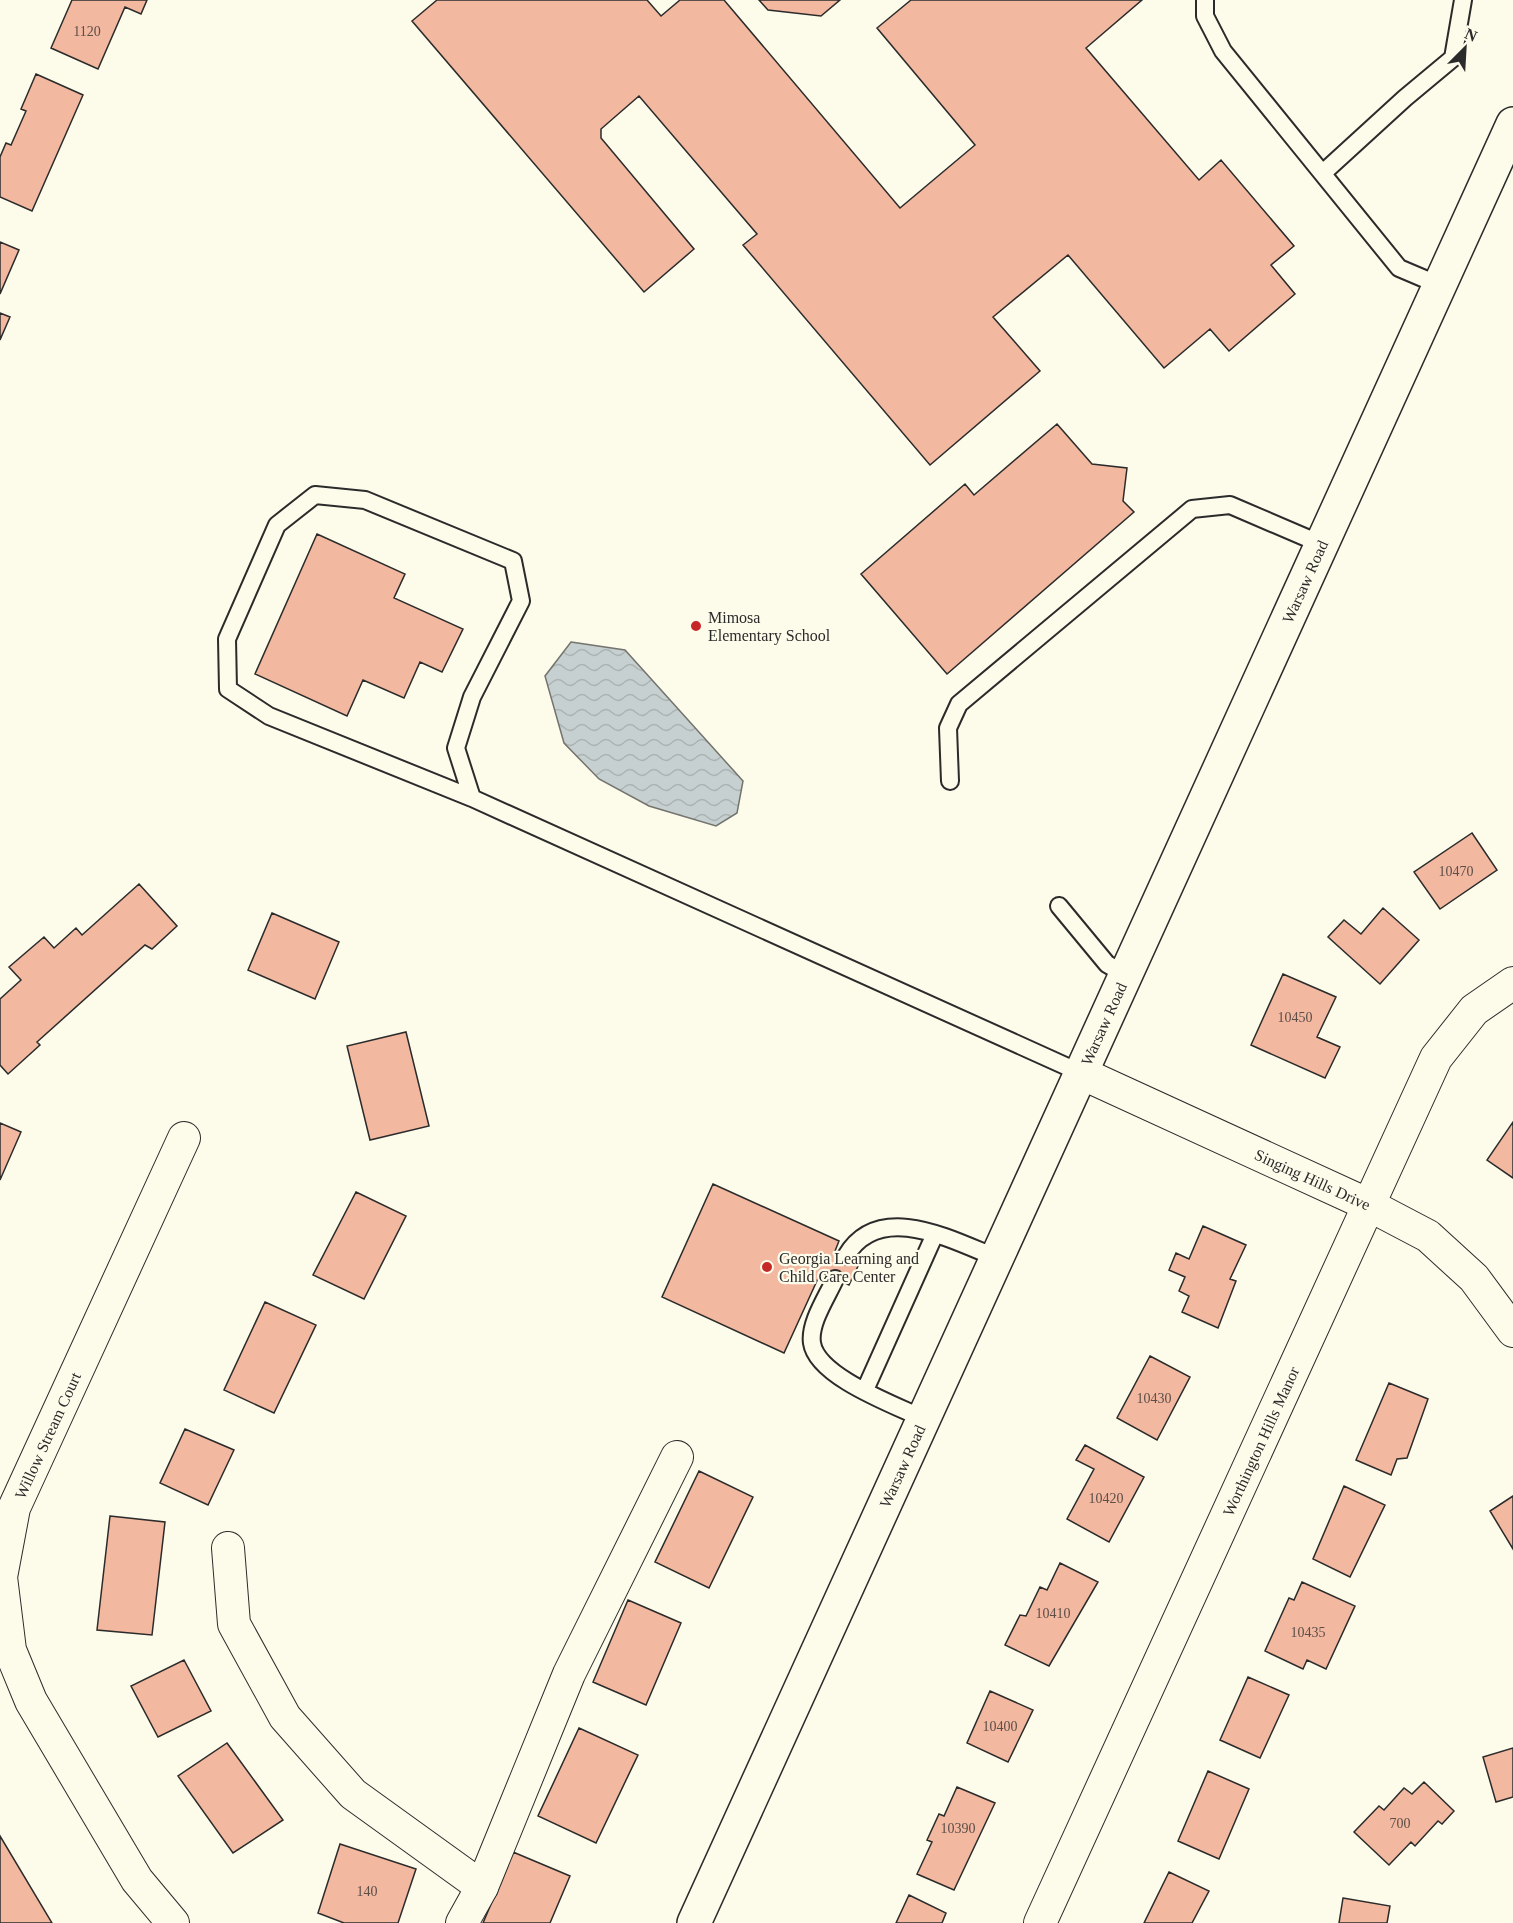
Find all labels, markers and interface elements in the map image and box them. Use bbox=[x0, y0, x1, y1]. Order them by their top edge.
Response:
north arrow bbox=[1435, 18, 1495, 78]
house number: 1120 bbox=[73, 24, 101, 39]
text: N bbox=[1462, 25, 1480, 45]
street label: Warsaw Road bbox=[1279, 538, 1331, 626]
place label: Mimosa Elementary School bbox=[708, 609, 831, 645]
marker: Mimosa Elementary School bbox=[689, 619, 703, 633]
house number: 10470 bbox=[1439, 864, 1474, 879]
street label: Warsaw Road bbox=[1078, 980, 1130, 1068]
house number: 10450 bbox=[1278, 1010, 1313, 1025]
street label: Singing Hills Drive bbox=[1252, 1146, 1373, 1214]
place label: Georgia Learning and Child Care Center bbox=[779, 1250, 919, 1285]
marker: Georgia Learning and Child Care Center bbox=[760, 1260, 774, 1274]
street label: Worthington Hills Manor bbox=[1220, 1363, 1303, 1519]
street label: Willow Stream Court bbox=[11, 1369, 84, 1501]
house number: 10430 bbox=[1137, 1391, 1172, 1406]
street label: Warsaw Road bbox=[876, 1422, 929, 1510]
house number: 10420 bbox=[1089, 1491, 1124, 1506]
house number: 10410 bbox=[1036, 1606, 1071, 1621]
house number: 10435 bbox=[1291, 1625, 1326, 1640]
house number: 10400 bbox=[983, 1719, 1018, 1734]
house number: 700 bbox=[1390, 1816, 1411, 1831]
house number: 10390 bbox=[941, 1821, 976, 1836]
house number: 140 bbox=[357, 1884, 378, 1899]

